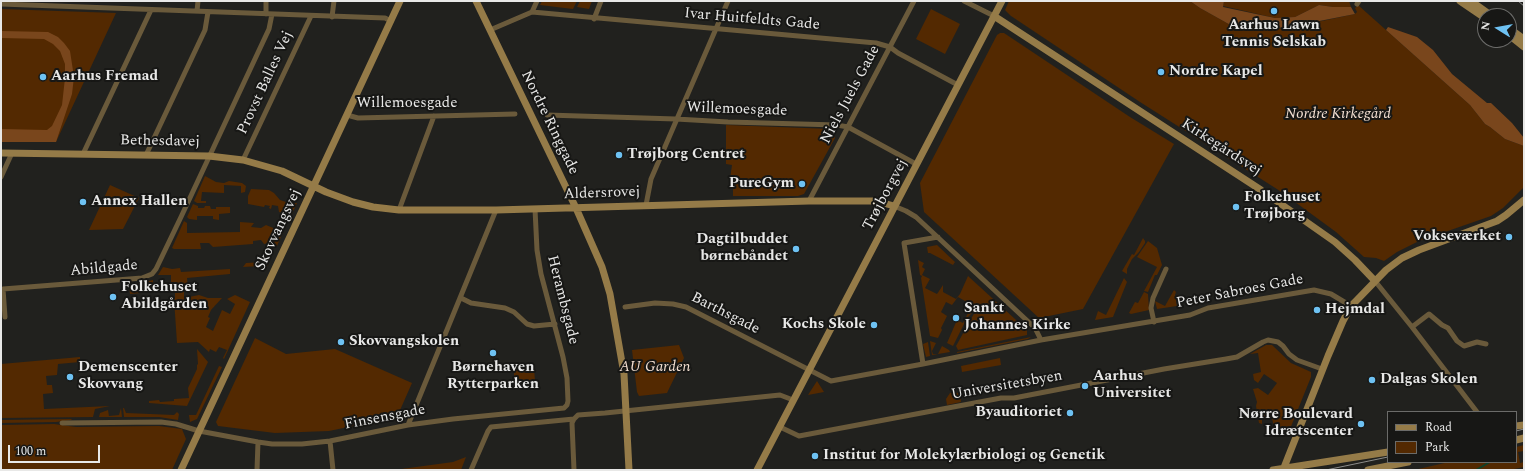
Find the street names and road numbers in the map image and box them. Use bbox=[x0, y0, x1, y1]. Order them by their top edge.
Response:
street label: Ivar Huitfeldts Gade bbox=[684, 5, 820, 35]
street label: Provst Balles Vej bbox=[234, 29, 298, 137]
street label: Niels Juels Gade bbox=[817, 43, 885, 147]
street label: Nordre Ringgade bbox=[516, 68, 582, 178]
street label: Willemoesgade bbox=[356, 95, 458, 113]
street label: Willemoesgade bbox=[686, 99, 788, 121]
street label: Kirkegårdsvej bbox=[1178, 115, 1264, 181]
street label: Bethesdavej bbox=[120, 132, 200, 152]
street label: Trøjborgvej bbox=[860, 156, 912, 234]
street label: Aldersrovej bbox=[563, 184, 641, 204]
street label: Skovvangsvej bbox=[252, 186, 306, 274]
street label: Herambsgade bbox=[542, 254, 582, 346]
street label: Abildgade bbox=[69, 257, 139, 281]
street label: Peter Sabroes Gade bbox=[1175, 271, 1305, 313]
street label: Barthsgade bbox=[688, 289, 762, 339]
street label: Universitetsbyen bbox=[950, 367, 1064, 405]
street label: Finsensgade bbox=[343, 401, 427, 435]

